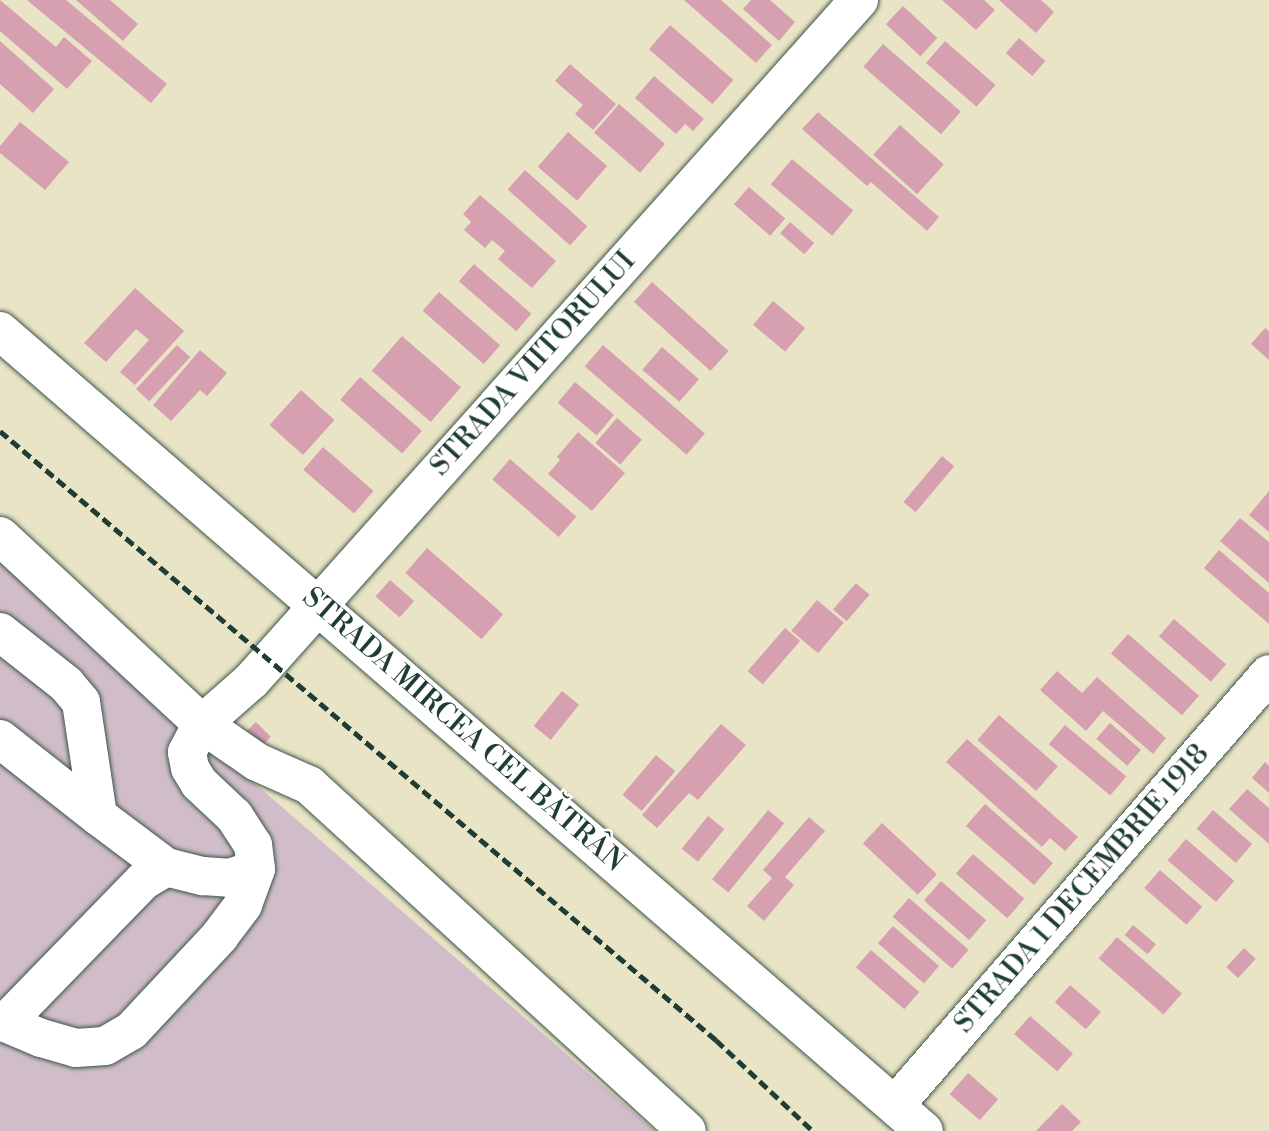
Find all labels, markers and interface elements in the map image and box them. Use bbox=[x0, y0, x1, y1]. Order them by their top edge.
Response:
street label: STRADA VIITORULUI bbox=[423, 245, 643, 483]
street label: STRADA MIRCEA CEL BĂTRÂN bbox=[295, 581, 631, 879]
street label: STRADA 1 DECEMBRIE 1918 bbox=[948, 738, 1216, 1040]

